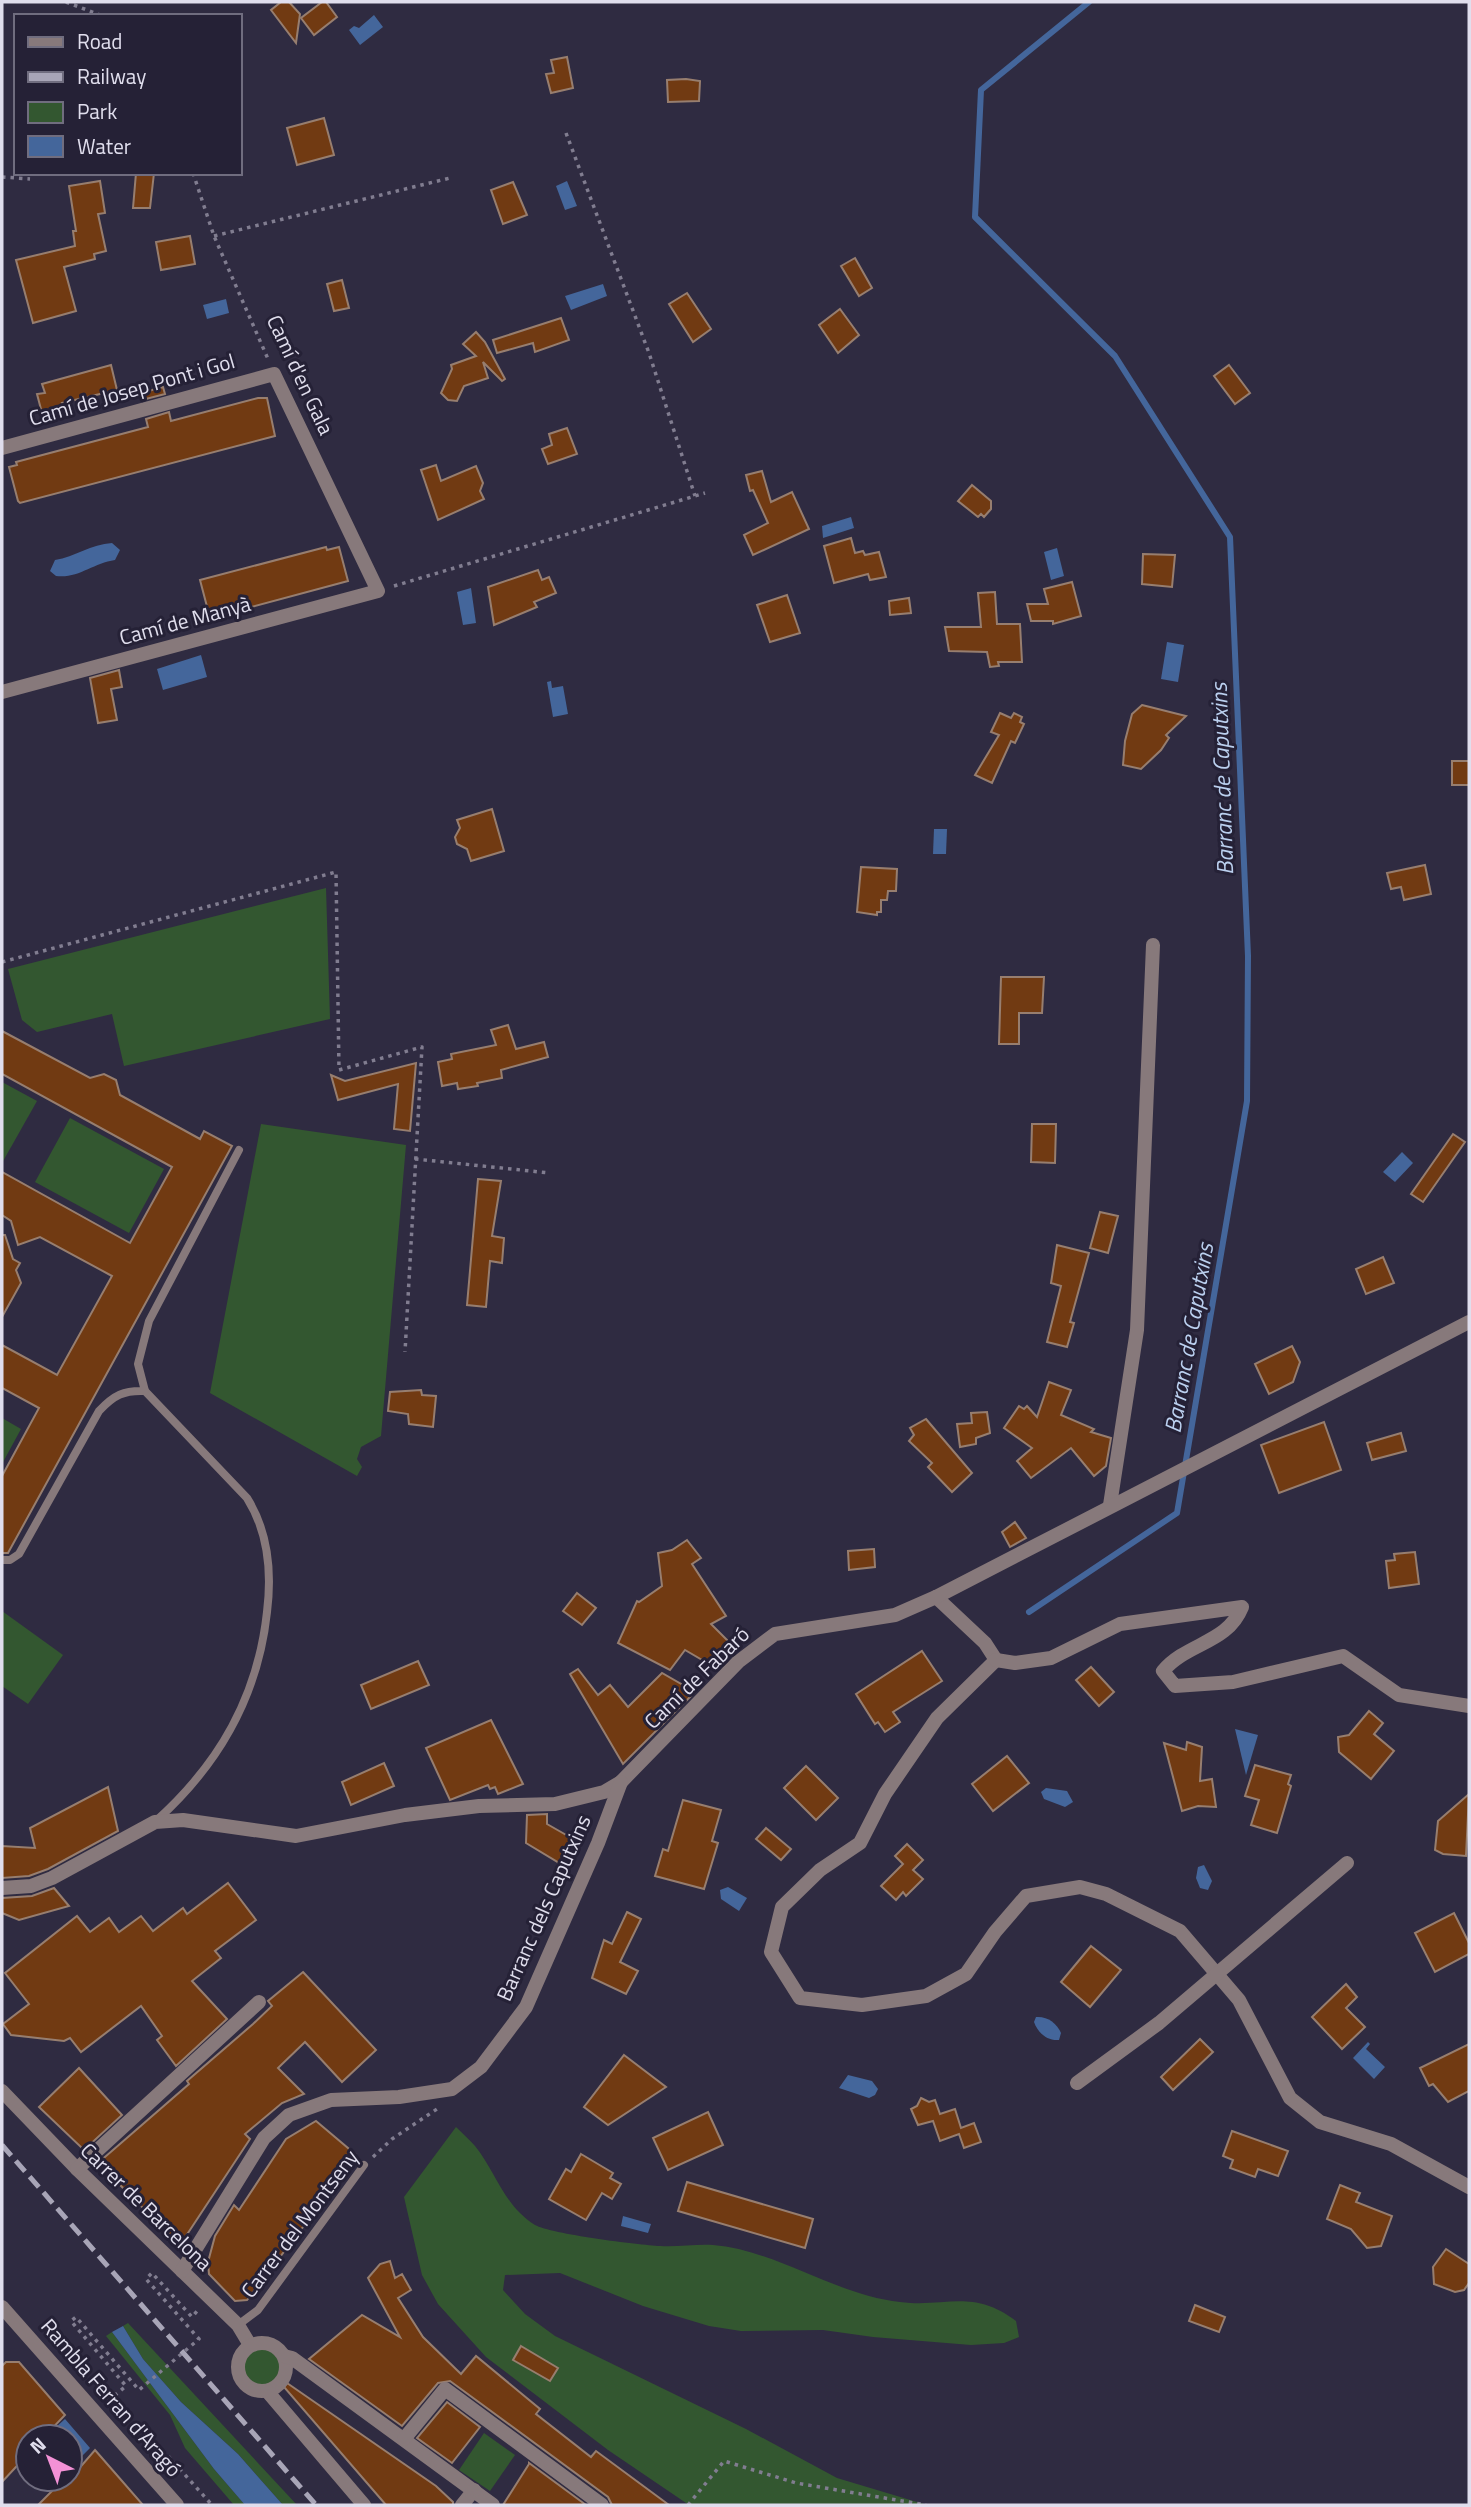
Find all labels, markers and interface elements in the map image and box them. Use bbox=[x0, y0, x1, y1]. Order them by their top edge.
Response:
legend bbox=[14, 14, 242, 175]
text: Road bbox=[77, 25, 122, 57]
text: Railway bbox=[77, 60, 146, 92]
text: Park bbox=[77, 95, 117, 127]
text: Water bbox=[77, 130, 131, 162]
street label: Camí d'en Gala bbox=[259, 309, 343, 440]
street label: Camí de Josep Pont i Gol bbox=[25, 344, 238, 434]
street label: Camí de Manyà bbox=[115, 587, 254, 653]
water label: Barranc de Caputxins bbox=[1201, 680, 1242, 876]
water label: Barranc de Caputxins bbox=[1155, 1238, 1223, 1436]
street label: Camí de Fabaró bbox=[636, 1619, 756, 1736]
street label: Barranc dels Caputxins bbox=[488, 1809, 599, 2006]
street label: Carrer de Barcelona bbox=[73, 2135, 220, 2278]
street label: Carrer del Montseny bbox=[233, 2142, 366, 2304]
street label: Rambla Ferran d'Aragó bbox=[34, 2311, 190, 2484]
north arrow bbox=[14, 2423, 84, 2493]
text: N bbox=[23, 2430, 52, 2460]

